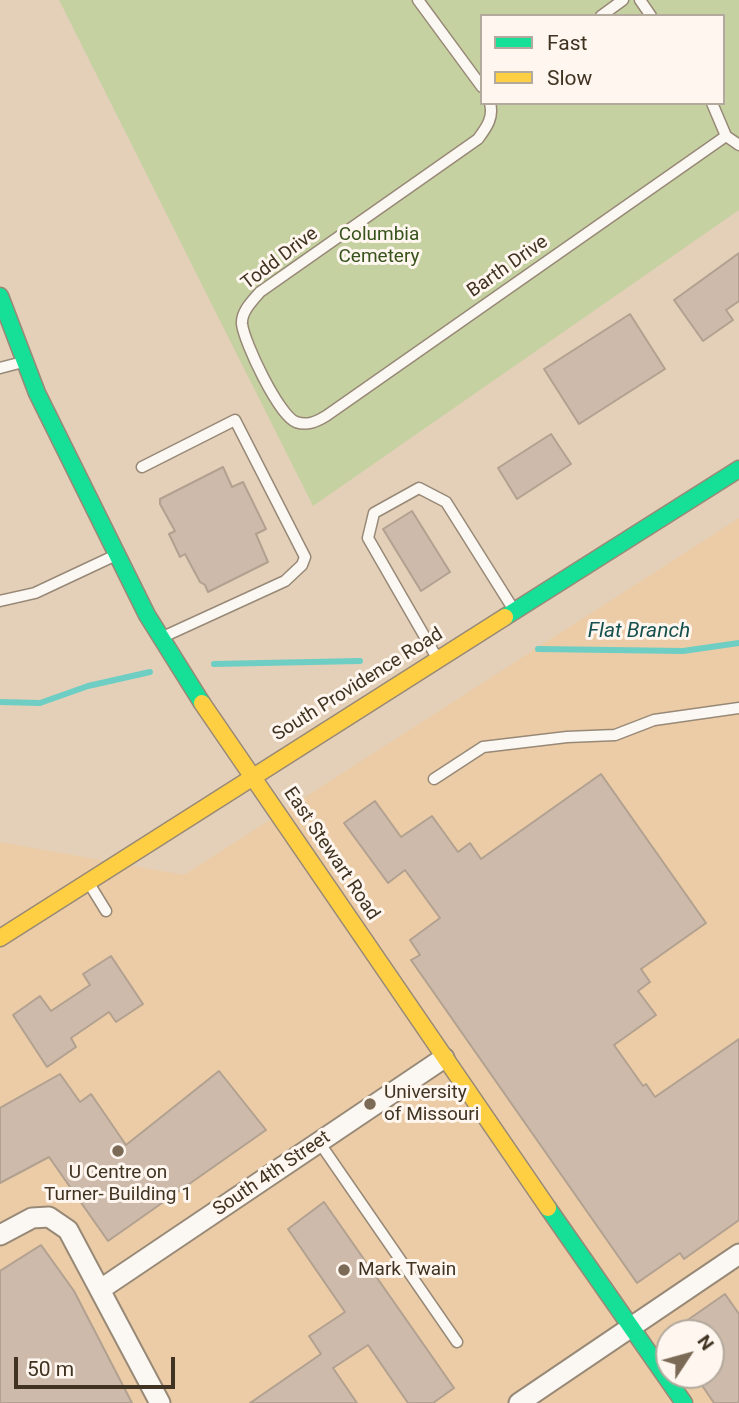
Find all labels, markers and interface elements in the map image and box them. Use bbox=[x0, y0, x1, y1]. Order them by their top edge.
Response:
legend bbox=[480, 14, 725, 105]
text: Fast bbox=[547, 31, 587, 55]
text: Slow bbox=[547, 66, 592, 90]
street label: Todd Drive bbox=[237, 223, 323, 295]
park label: Columbia Cemetery bbox=[338, 224, 420, 268]
street label: Barth Drive bbox=[463, 231, 553, 303]
water label: Flat Branch bbox=[588, 619, 690, 645]
street label: South Providence Road bbox=[269, 623, 447, 747]
street label: East Stewart Road bbox=[278, 783, 384, 925]
place label: University of Missouri bbox=[384, 1082, 479, 1126]
marker: University of Missouri bbox=[362, 1096, 378, 1112]
street label: South 4th Street bbox=[209, 1126, 335, 1222]
marker: U Centre on Turner- Building 1 bbox=[110, 1143, 126, 1159]
place label: U Centre on Turner- Building 1 bbox=[44, 1162, 192, 1206]
place label: Mark Twain bbox=[358, 1259, 456, 1281]
marker: Mark Twain bbox=[336, 1262, 352, 1278]
north arrow bbox=[655, 1319, 725, 1389]
text: N bbox=[693, 1330, 719, 1355]
scale bar bbox=[18, 1344, 178, 1388]
text: 50 m bbox=[27, 1357, 74, 1381]

